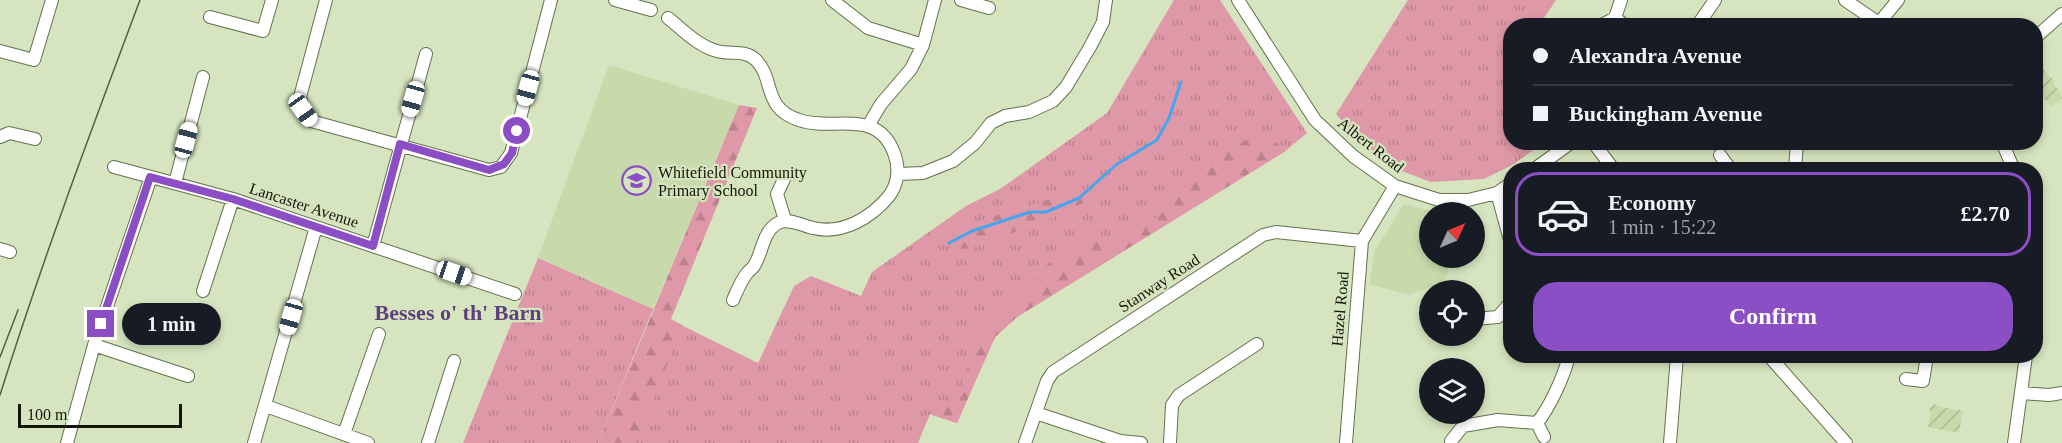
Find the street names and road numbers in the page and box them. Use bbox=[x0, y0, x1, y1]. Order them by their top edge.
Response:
street label: Albert Road bbox=[1335, 114, 1407, 176]
street label: Lancaster Avenue bbox=[247, 179, 361, 231]
street label: Stanway Road bbox=[1115, 251, 1203, 316]
street label: Hazel Road bbox=[1328, 271, 1352, 347]

